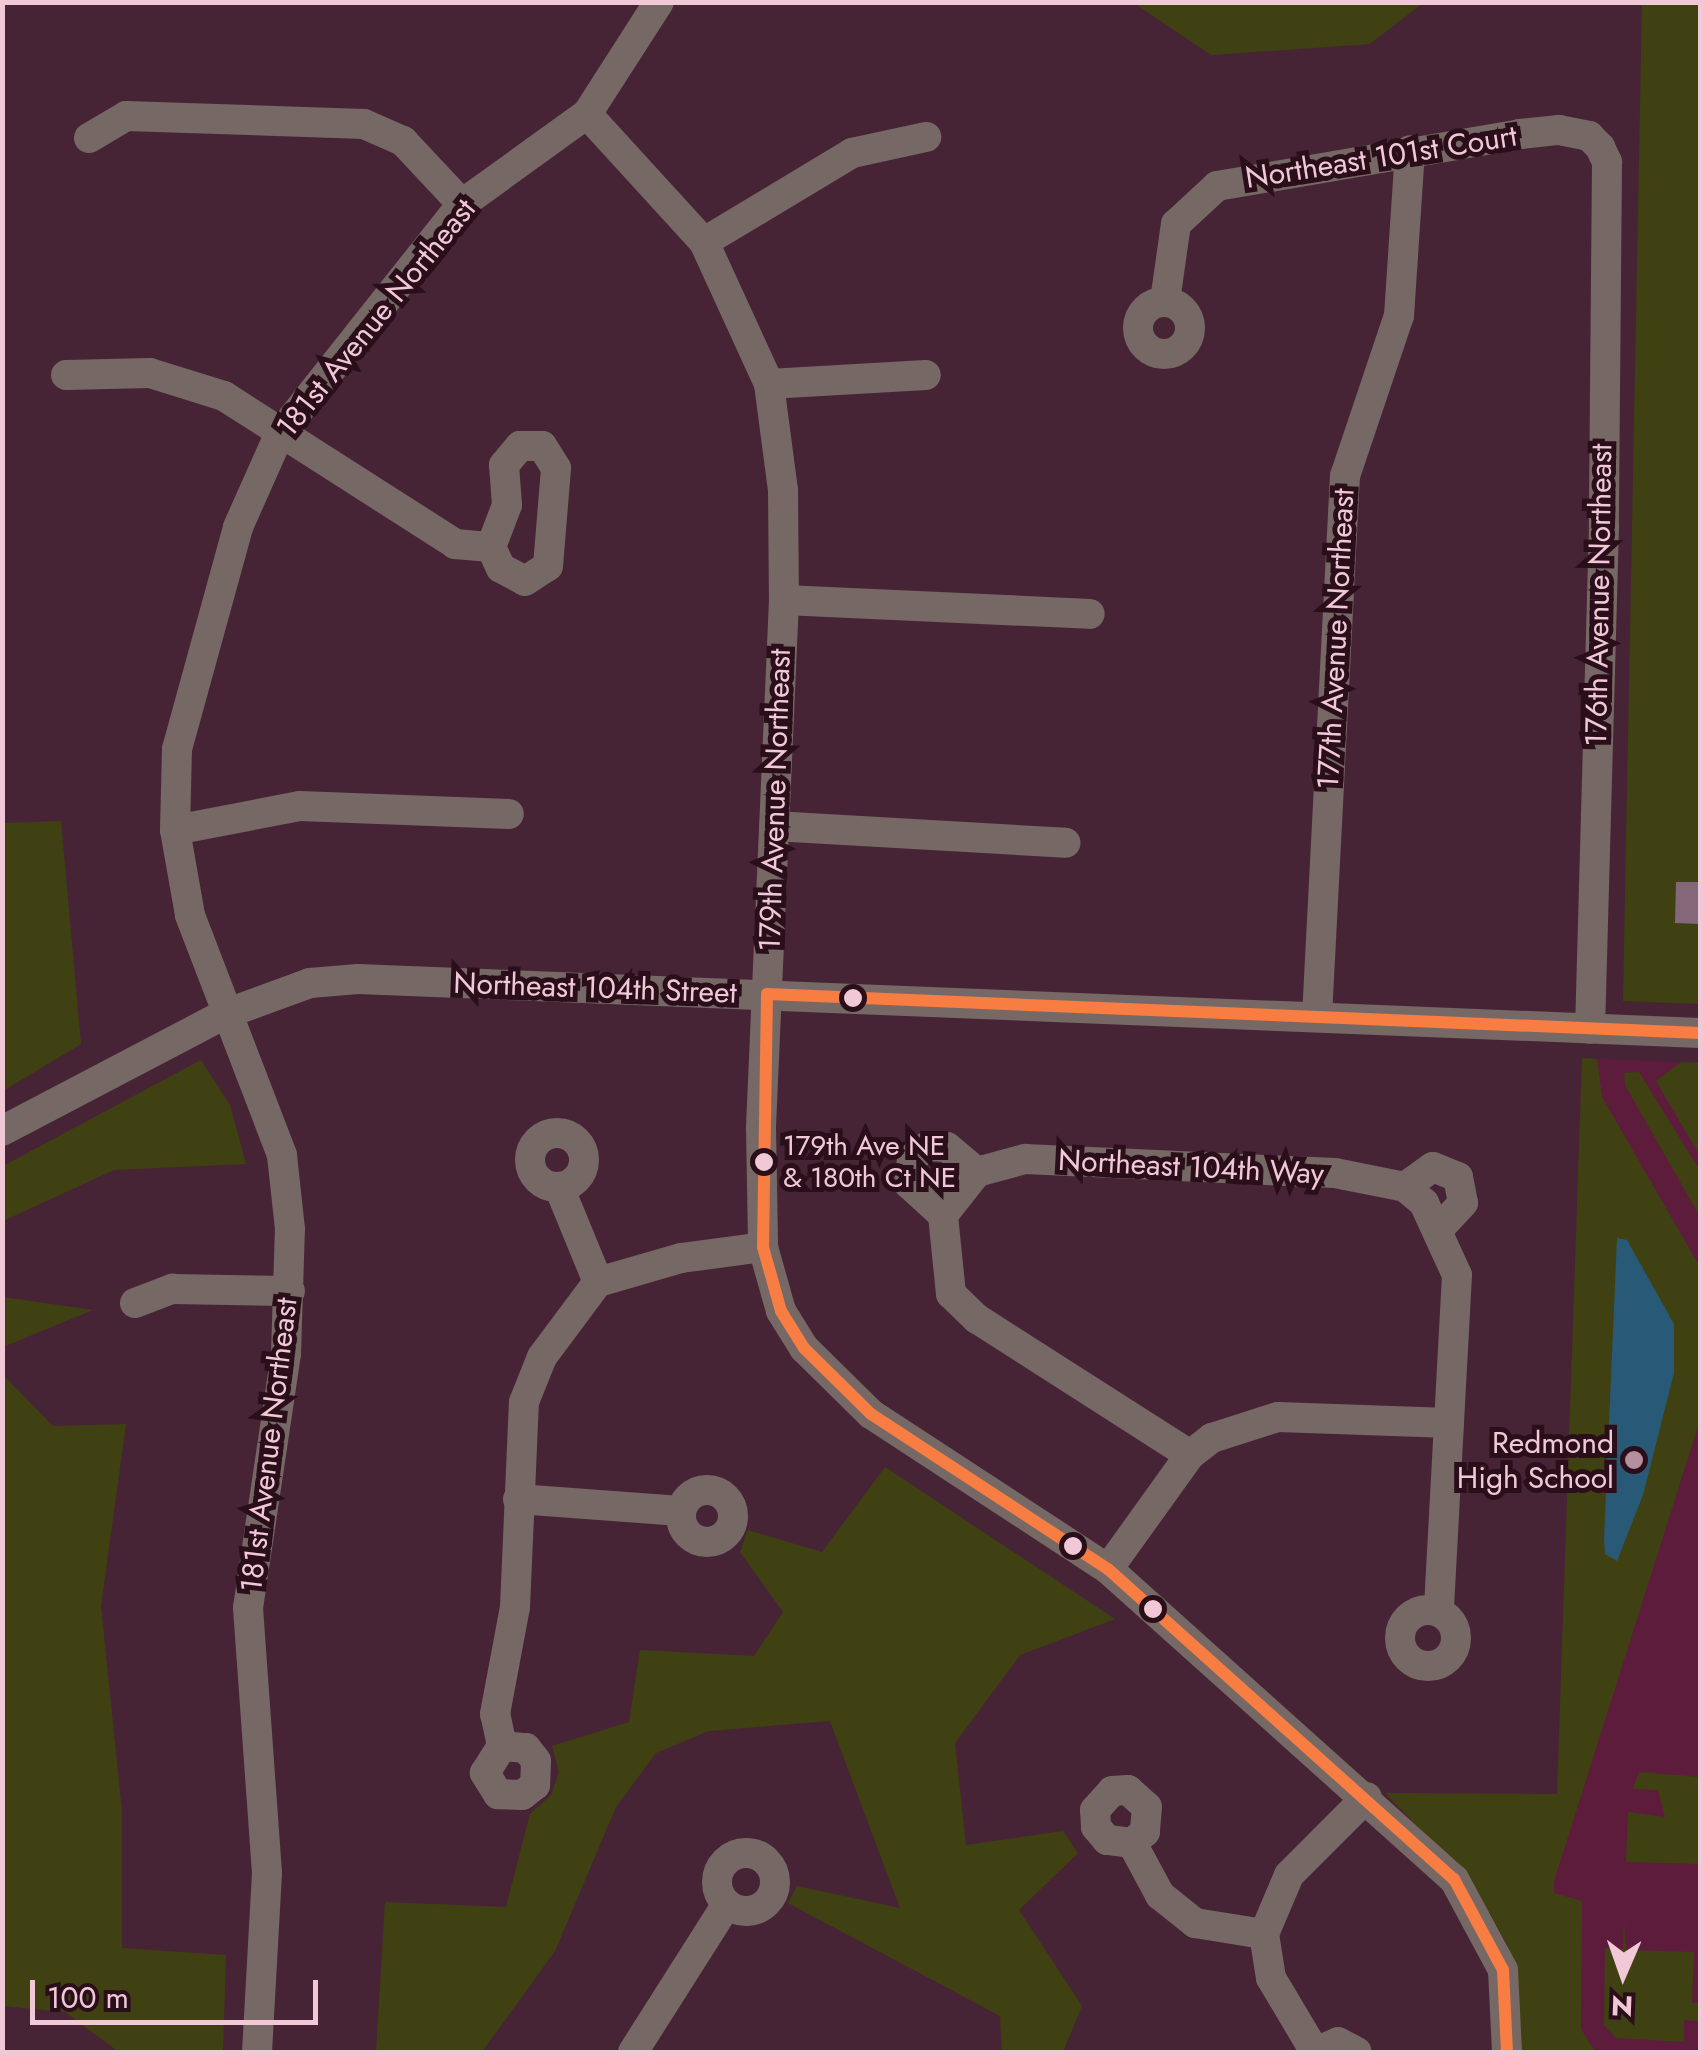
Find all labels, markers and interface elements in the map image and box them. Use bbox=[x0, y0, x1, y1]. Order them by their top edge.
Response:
street label: Northeast 101st Court bbox=[1243, 118, 1519, 196]
street label: 181st Avenue Northeast bbox=[269, 192, 483, 444]
street label: 176th Avenue Northeast bbox=[1578, 443, 1620, 747]
street label: 177th Avenue Northeast bbox=[1310, 488, 1362, 790]
street label: 179th Avenue Northeast bbox=[752, 648, 798, 952]
street label: Northeast 104th Street bbox=[453, 965, 737, 1011]
unlabelled marker bbox=[843, 988, 863, 1008]
place label: 179th Ave NE & 180th Ct NE bbox=[783, 1129, 956, 1195]
street label: Northeast 104th Way bbox=[1057, 1142, 1325, 1192]
marker: 179th Ave NE & 180th Ct NE bbox=[754, 1152, 774, 1172]
street label: 181st Avenue Northeast bbox=[233, 1296, 305, 1594]
place label: Redmond High School bbox=[1457, 1425, 1614, 1496]
marker: Redmond High School bbox=[1623, 1449, 1645, 1471]
unlabelled marker bbox=[1063, 1536, 1083, 1556]
unlabelled marker bbox=[1143, 1599, 1163, 1619]
north arrow bbox=[1573, 1925, 1673, 2025]
scale bar bbox=[35, 1960, 322, 2022]
text: 100 m bbox=[47, 1976, 129, 2019]
text: N bbox=[1610, 1985, 1634, 2026]

